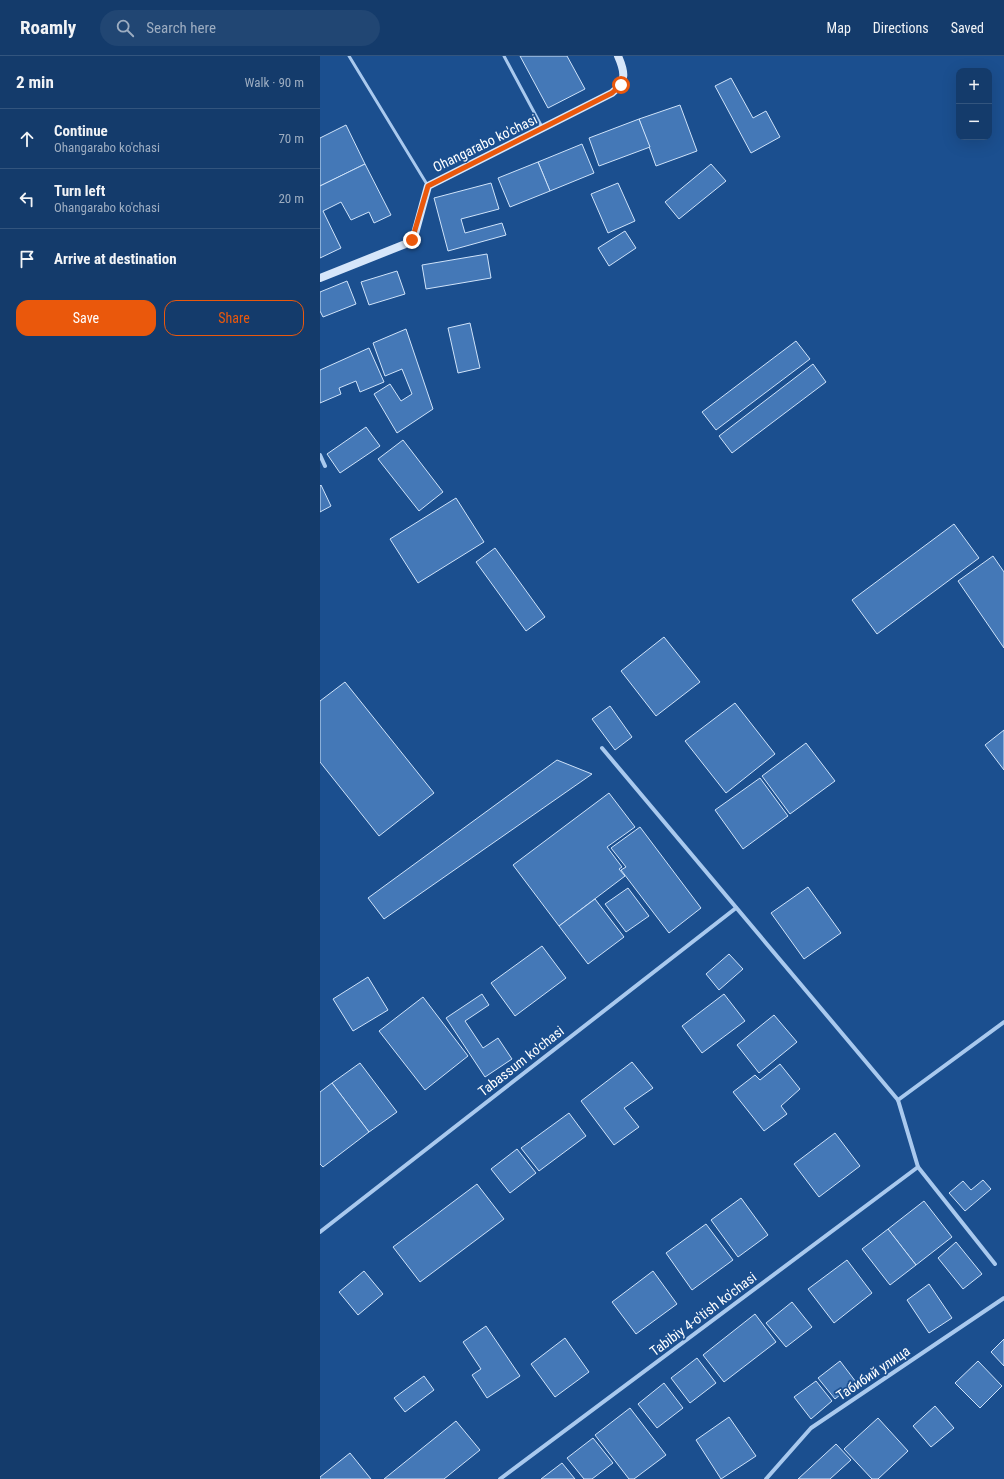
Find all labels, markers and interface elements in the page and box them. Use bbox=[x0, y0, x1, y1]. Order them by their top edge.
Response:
search box bbox=[100, 10, 380, 46]
text: Roamly bbox=[20, 16, 76, 39]
icon: search bbox=[114, 17, 136, 39]
text: Search here bbox=[146, 19, 216, 37]
text: Map bbox=[827, 20, 851, 36]
text: Directions bbox=[873, 20, 929, 36]
text: Saved bbox=[951, 20, 984, 36]
map controls bbox=[956, 68, 992, 140]
button: + bbox=[956, 68, 992, 104]
text: 2 min bbox=[16, 72, 54, 92]
text: Walk · 90 m bbox=[244, 75, 304, 90]
route start bbox=[612, 76, 630, 94]
button: − bbox=[956, 104, 992, 140]
street label: Ohangarabo ko'chasi bbox=[430, 111, 540, 175]
text: Continue bbox=[54, 122, 108, 140]
icon: ahead bbox=[16, 128, 38, 150]
text: 70 m bbox=[278, 131, 304, 146]
text: Ohangarabo ko'chasi bbox=[54, 140, 160, 155]
text: Turn left bbox=[54, 182, 105, 200]
icon: left bbox=[16, 188, 38, 210]
text: 20 m bbox=[278, 191, 304, 206]
text: Ohangarabo ko'chasi bbox=[54, 200, 160, 215]
route end bbox=[403, 231, 421, 249]
icon: arrive bbox=[16, 248, 38, 270]
text: Arrive at destination bbox=[54, 250, 177, 268]
button: Save bbox=[16, 300, 156, 336]
button: Share bbox=[164, 300, 304, 336]
street label: Tabassum ko'chasi bbox=[475, 1023, 567, 1099]
street label: Tabibiy 4-o'tish ko'chasi bbox=[647, 1269, 759, 1359]
street label: Табибий улица bbox=[833, 1343, 913, 1403]

